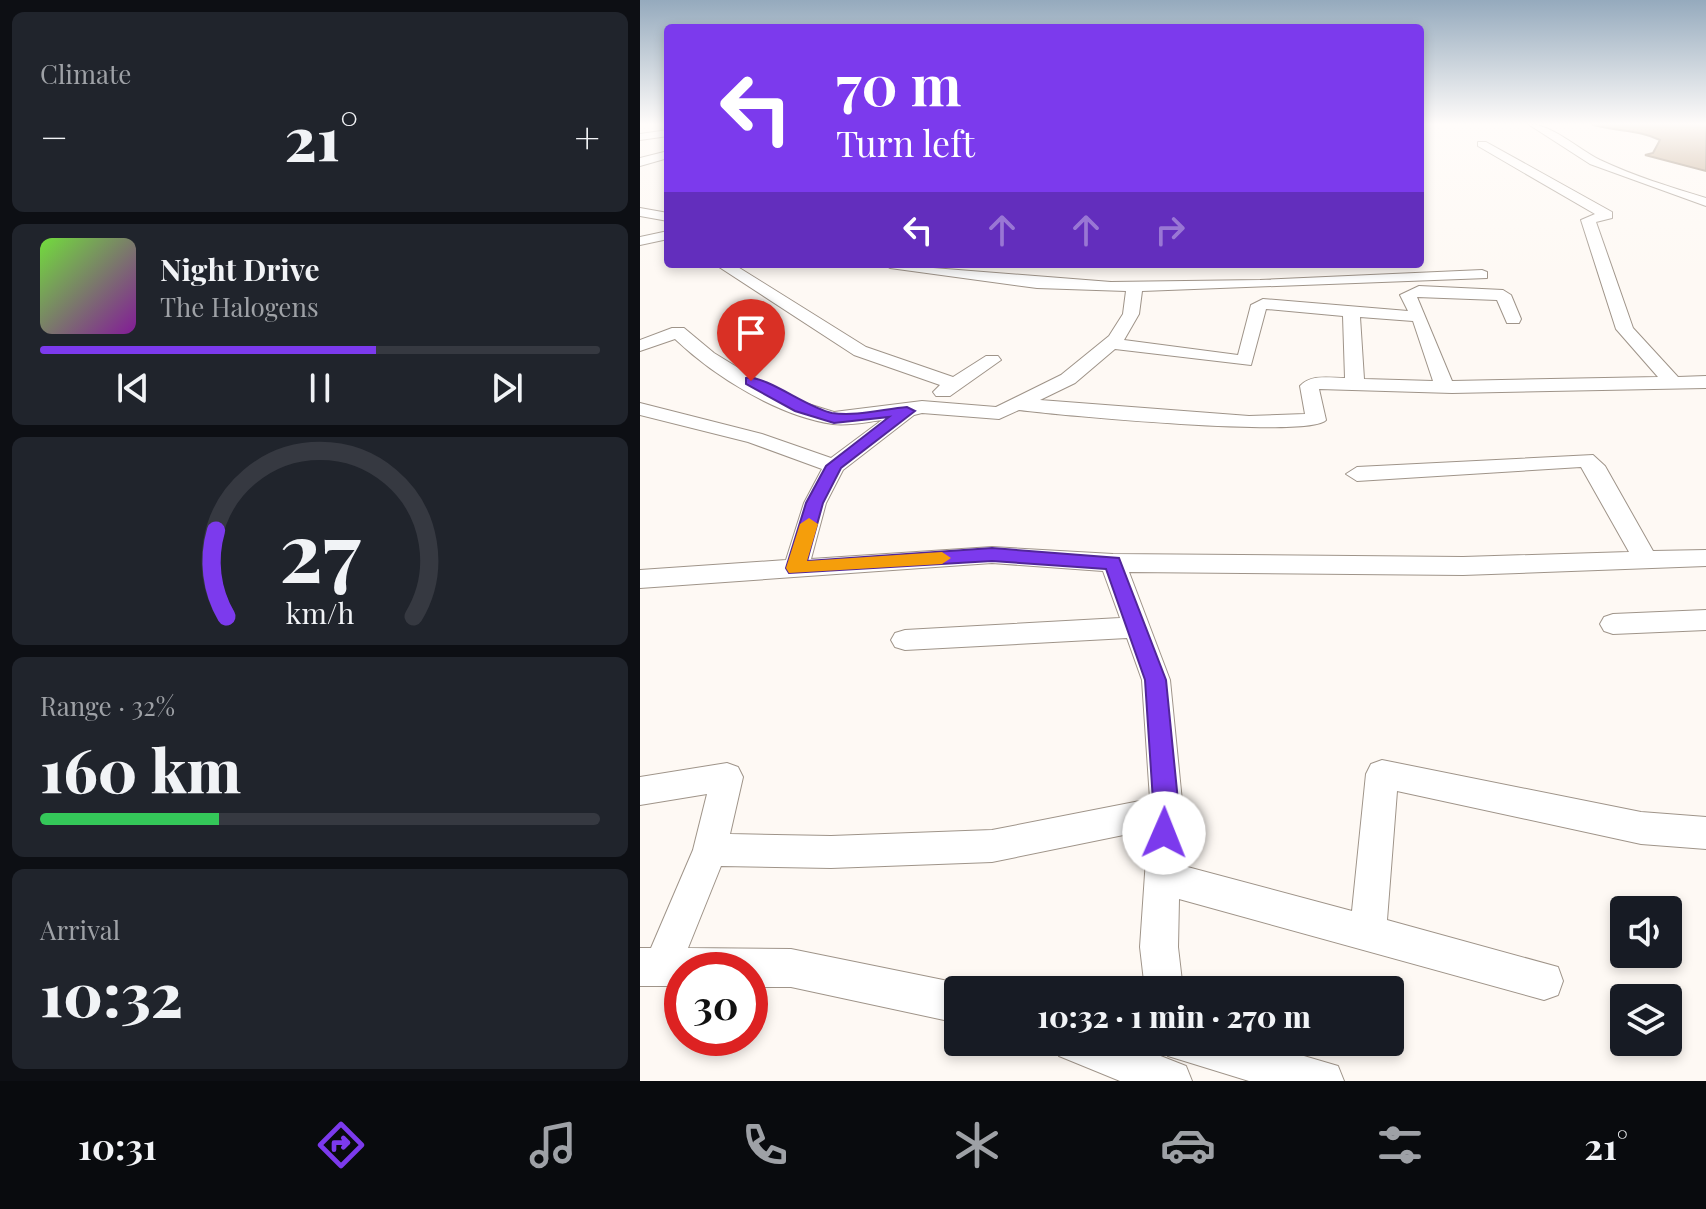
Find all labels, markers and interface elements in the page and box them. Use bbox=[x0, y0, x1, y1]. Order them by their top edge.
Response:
text: 70 m bbox=[836, 46, 961, 121]
text: Climate bbox=[40, 56, 131, 91]
icon: left bbox=[704, 56, 808, 160]
text: 21° bbox=[285, 96, 358, 176]
text: − bbox=[40, 106, 68, 165]
text: + bbox=[574, 106, 600, 165]
text: Turn left bbox=[836, 118, 975, 166]
icon: left bbox=[896, 208, 940, 252]
icon: ahead bbox=[980, 208, 1024, 252]
icon: ahead bbox=[1064, 208, 1108, 252]
icon: right bbox=[1148, 208, 1192, 252]
text: Night Drive bbox=[160, 249, 320, 289]
text: The Halogens bbox=[160, 289, 319, 324]
pin bbox=[717, 299, 785, 381]
icon: arrive bbox=[729, 311, 773, 355]
icon: previous bbox=[111, 366, 155, 410]
icon: pause bbox=[298, 366, 342, 410]
icon: next bbox=[485, 366, 529, 410]
text: 27 bbox=[279, 492, 361, 603]
text: km/h bbox=[286, 593, 354, 631]
text: Range · 32% bbox=[40, 688, 175, 723]
text: 160 km bbox=[40, 728, 241, 808]
position arrow bbox=[1122, 791, 1206, 875]
map controls bbox=[1610, 896, 1682, 1056]
button: sound bbox=[1610, 896, 1682, 968]
text: Arrival bbox=[40, 912, 120, 947]
text: 10:32 bbox=[40, 952, 183, 1032]
speed limit sign: 30 bbox=[664, 952, 768, 1056]
button: layers bbox=[1610, 984, 1682, 1056]
text: 10:32 · 1 min · 270 m bbox=[1037, 996, 1311, 1036]
icon: directions bbox=[313, 1117, 369, 1173]
icon: music bbox=[525, 1117, 581, 1173]
icon: phone bbox=[737, 1117, 793, 1173]
icon: climate bbox=[949, 1117, 1005, 1173]
icon: car bbox=[1160, 1117, 1216, 1173]
icon: filters bbox=[1372, 1117, 1428, 1173]
text: 10:31 bbox=[78, 1121, 157, 1169]
text: 21° bbox=[1584, 1121, 1628, 1169]

